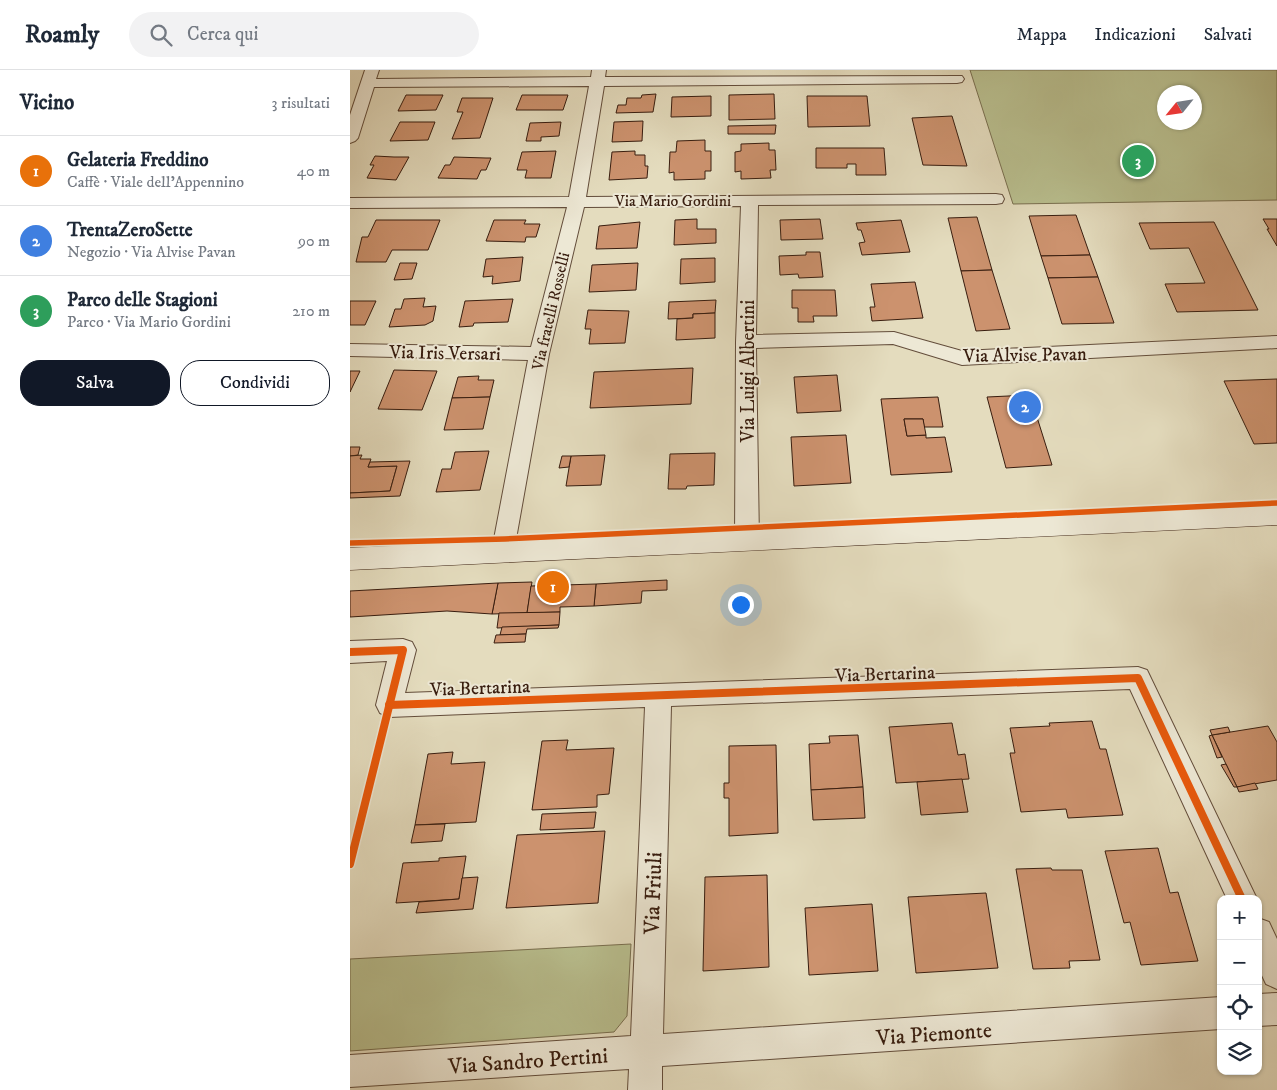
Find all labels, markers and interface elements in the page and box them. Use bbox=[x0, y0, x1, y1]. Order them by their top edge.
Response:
search box bbox=[129, 12, 479, 57]
text: Roamly bbox=[25, 20, 99, 50]
icon: search bbox=[147, 21, 175, 49]
text: Cerca qui bbox=[187, 23, 258, 46]
text: Mappa bbox=[1017, 24, 1067, 46]
text: Indicazioni bbox=[1095, 24, 1176, 46]
text: Salvati bbox=[1204, 24, 1252, 46]
north arrow bbox=[1157, 85, 1202, 130]
text: Vicino bbox=[20, 90, 74, 116]
text: 3 risultati bbox=[272, 93, 330, 113]
pin: 3 bbox=[1122, 142, 1154, 180]
text: Gelateria Freddino bbox=[67, 149, 209, 172]
text: 1 bbox=[33, 161, 39, 181]
text: 40 m bbox=[297, 161, 330, 181]
text: Caffè · Viale dell'Appennino bbox=[67, 172, 244, 192]
street label: Via Mario Gordini bbox=[614, 191, 731, 211]
text: TrentaZeroSette bbox=[67, 219, 193, 242]
text: 2 bbox=[32, 231, 40, 251]
text: 90 m bbox=[298, 231, 330, 251]
text: Negozio · Via Alvise Pavan bbox=[67, 242, 236, 262]
street label: Via fratelli Rosselli bbox=[527, 250, 574, 373]
text: Parco delle Stagioni bbox=[67, 289, 218, 312]
street label: Via Luigi Albertini bbox=[737, 300, 760, 443]
text: 3 bbox=[33, 301, 39, 321]
text: 210 m bbox=[292, 301, 330, 321]
text: Parco · Via Mario Gordini bbox=[67, 312, 231, 332]
street label: Via Iris Versari bbox=[388, 341, 501, 366]
street label: Via Alvise Pavan bbox=[962, 343, 1087, 368]
button: Salva bbox=[20, 360, 170, 406]
button: Condividi bbox=[180, 360, 330, 406]
pin: 2 bbox=[1009, 388, 1041, 426]
pin: 1 bbox=[537, 568, 569, 606]
your location bbox=[728, 592, 754, 618]
street label: Via Bertarina bbox=[834, 661, 935, 688]
street label: Via Bertarina bbox=[429, 675, 530, 702]
street label: Via Friuli bbox=[639, 851, 668, 936]
map controls bbox=[1217, 895, 1262, 1075]
button: + bbox=[1217, 895, 1262, 940]
button: − bbox=[1217, 940, 1262, 985]
button: locate bbox=[1217, 985, 1262, 1030]
street label: Via Piemonte bbox=[874, 1017, 993, 1052]
button: layers bbox=[1217, 1030, 1262, 1075]
street label: Via Sandro Pertini bbox=[446, 1042, 609, 1081]

